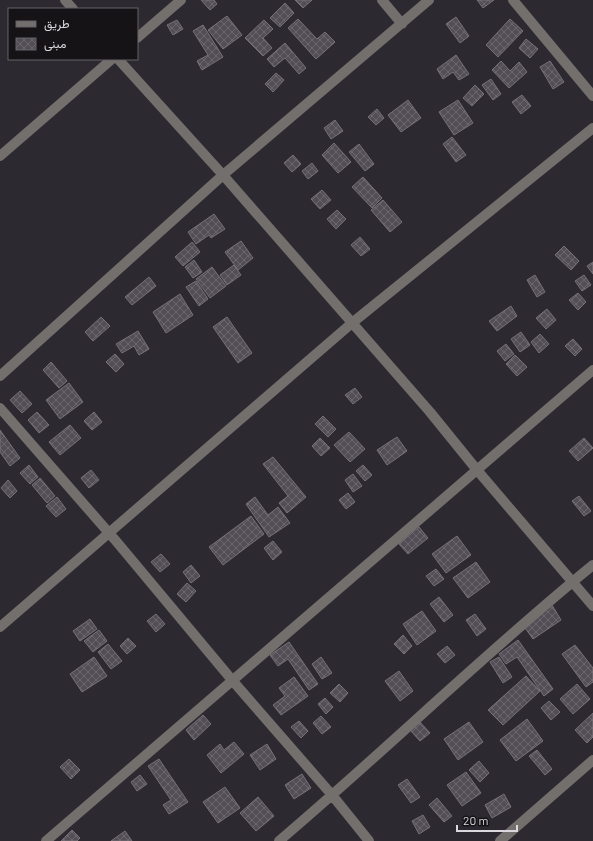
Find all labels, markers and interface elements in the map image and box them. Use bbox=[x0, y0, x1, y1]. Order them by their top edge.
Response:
legend bbox=[8, 8, 138, 60]
text: طريق bbox=[44, 16, 70, 32]
text: مبنى bbox=[44, 36, 66, 52]
scale bar bbox=[457, 807, 517, 833]
text: 20 m bbox=[463, 813, 489, 827]

